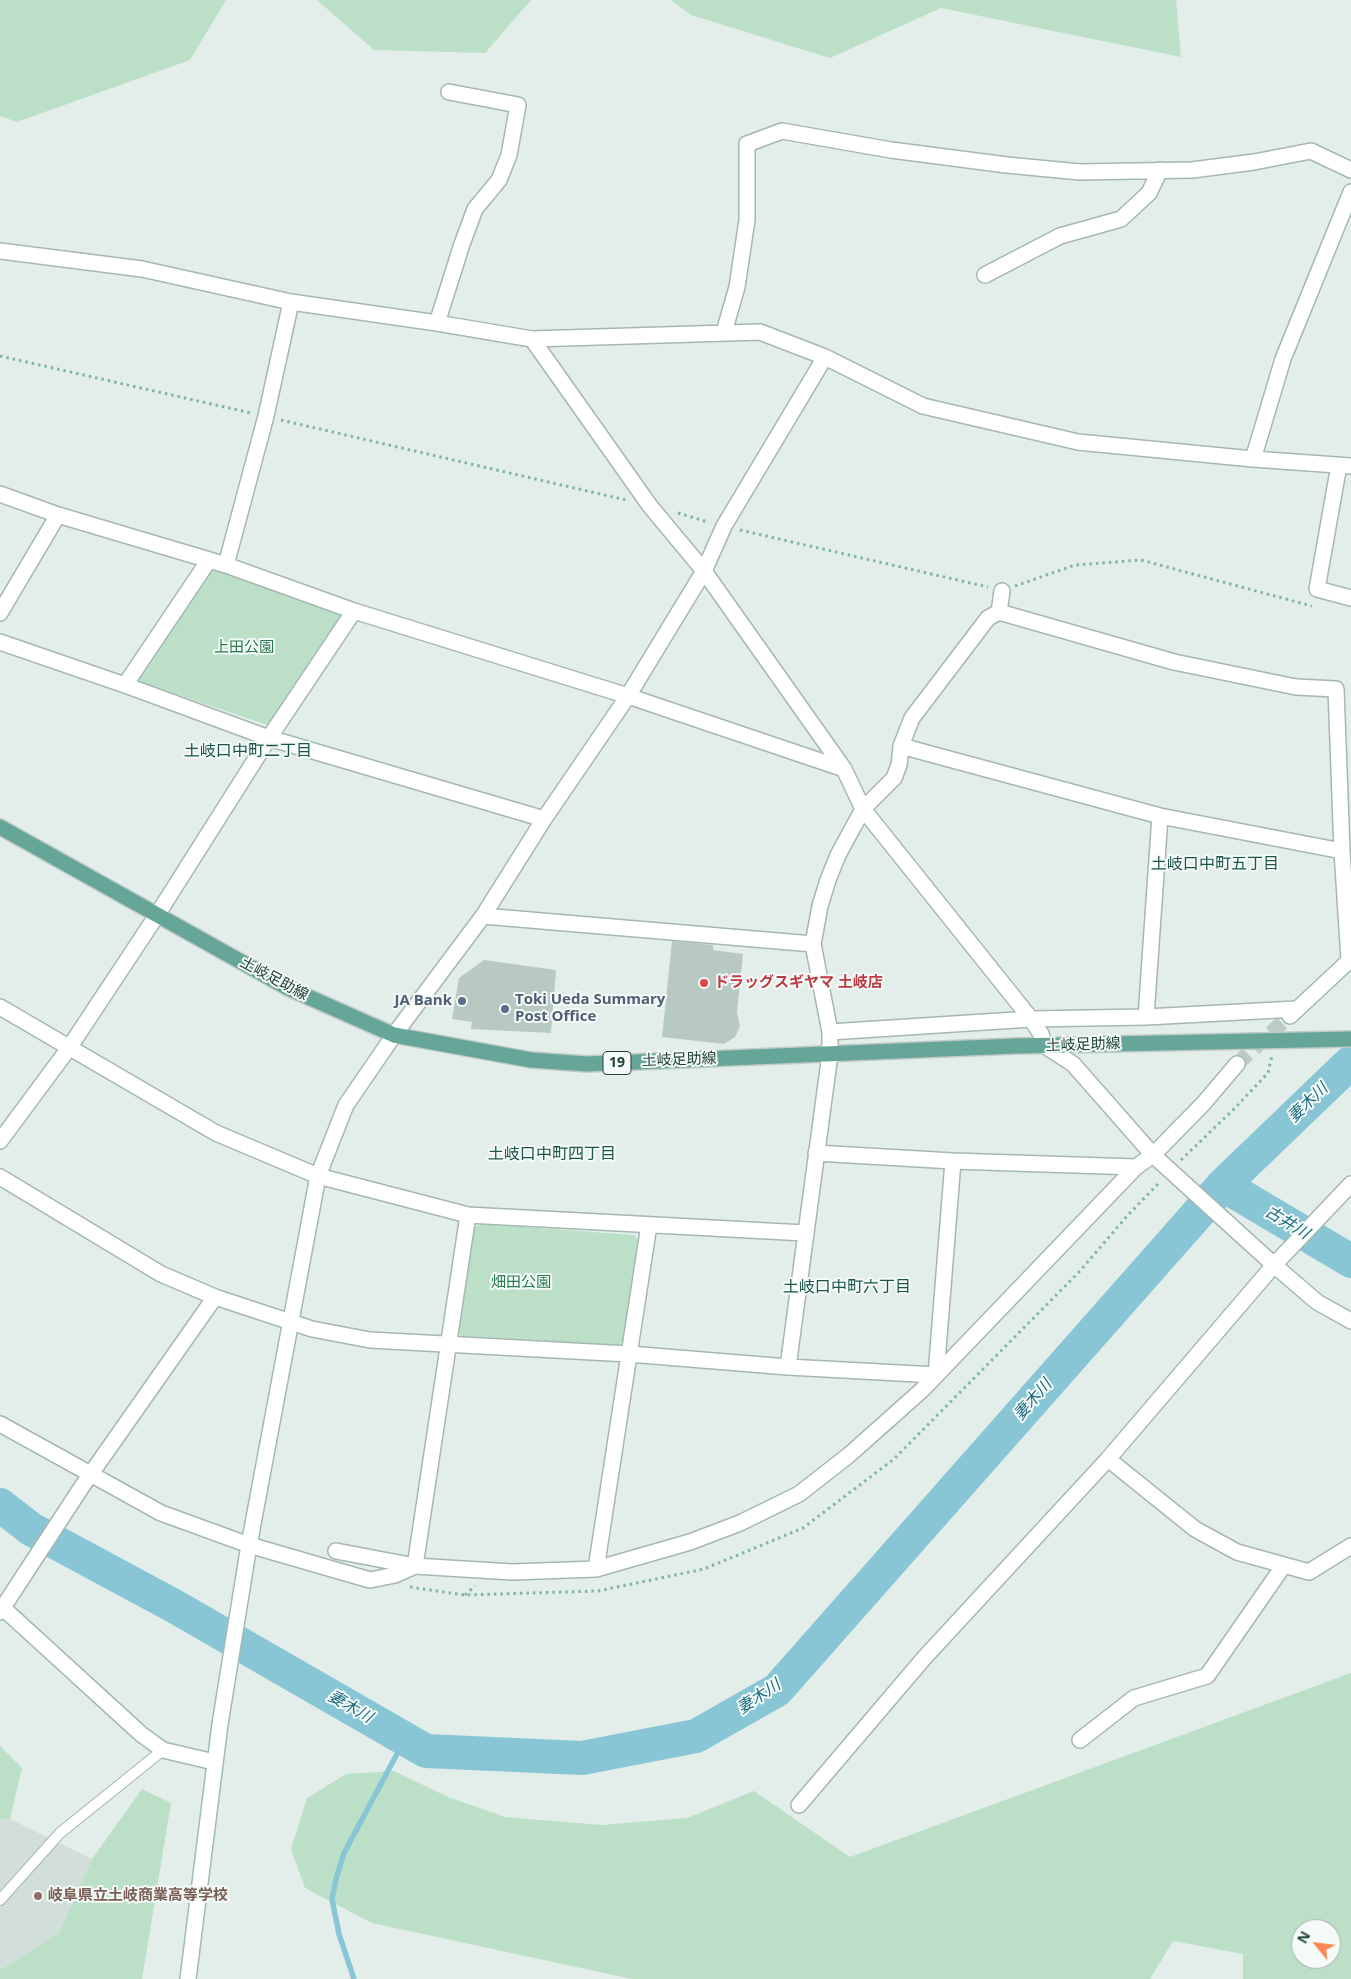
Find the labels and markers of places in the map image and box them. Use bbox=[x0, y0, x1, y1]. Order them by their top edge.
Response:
place label: ドラッグスギヤマ 土岐店 bbox=[714, 974, 883, 992]
marker: ドラッグスギヤマ 土岐店 bbox=[698, 977, 710, 989]
place label: Toki Ueda Summary Post Office bbox=[515, 991, 665, 1026]
place label: JA Bank bbox=[394, 992, 452, 1010]
marker: JA Bank bbox=[456, 995, 468, 1007]
marker: Toki Ueda Summary Post Office bbox=[499, 1003, 511, 1015]
place label: 岐阜県立土岐商業高等学校 bbox=[48, 1887, 228, 1905]
marker: 岐阜県立土岐商業高等学校 bbox=[32, 1890, 44, 1902]

